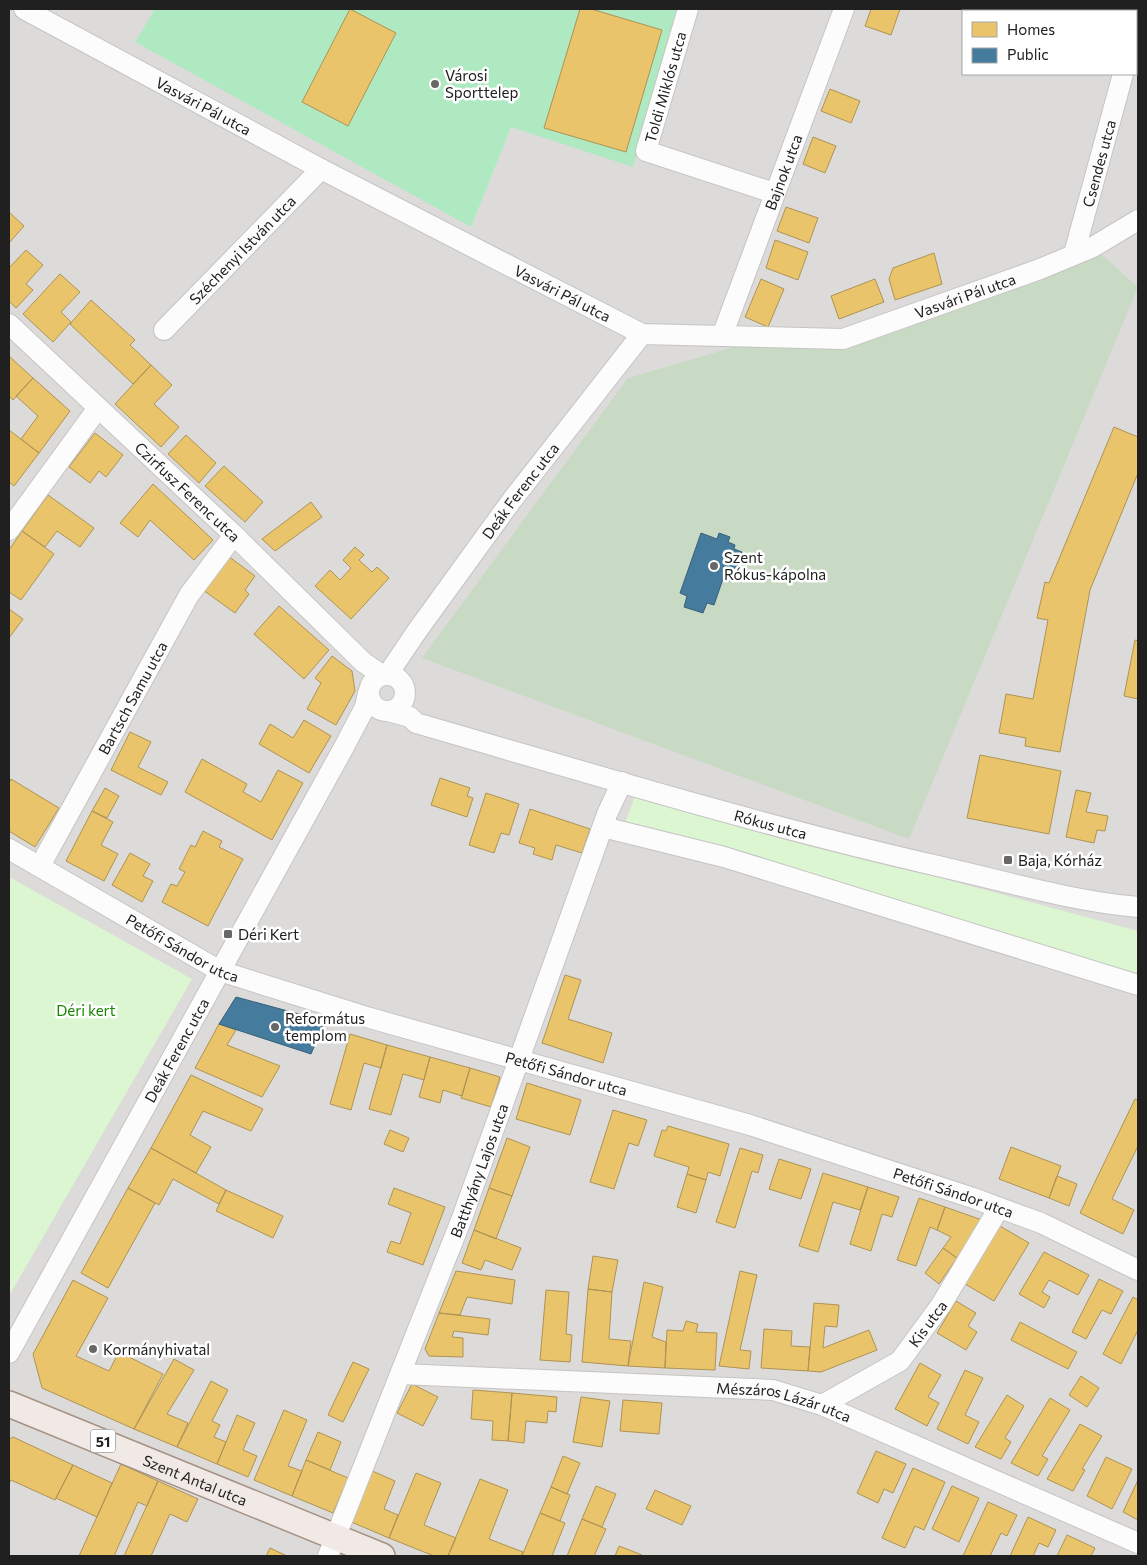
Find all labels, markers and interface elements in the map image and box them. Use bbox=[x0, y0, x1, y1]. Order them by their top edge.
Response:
legend bbox=[962, 10, 1137, 75]
text: Homes bbox=[1007, 20, 1055, 38]
street label: Toldi Miklós utca bbox=[641, 29, 689, 145]
text: Public bbox=[1007, 45, 1049, 63]
place label: Városi Sporttelep bbox=[445, 66, 518, 101]
street label: Vasvári Pál utca bbox=[153, 73, 254, 139]
marker: Városi Sporttelep bbox=[429, 78, 441, 90]
street label: Csendes utca bbox=[1078, 118, 1119, 209]
street label: Bajnok utca bbox=[761, 132, 806, 213]
street label: Széchenyi István utca bbox=[185, 192, 299, 308]
street label: Vasvári Pál utca bbox=[511, 261, 614, 325]
street label: Vasvári Pál utca bbox=[912, 269, 1018, 322]
street label: Czirfusz Ferenc utca bbox=[131, 438, 244, 545]
street label: Deák Ferenc utca bbox=[478, 439, 563, 542]
place label: Szent Rókus-kápolna bbox=[724, 548, 826, 583]
marker: Szent Rókus-kápolna bbox=[708, 560, 720, 572]
street label: Bartsch Samu utca bbox=[94, 638, 171, 757]
street label: Rókus utca bbox=[732, 806, 809, 843]
place label: Baja, Kórház bbox=[1018, 851, 1102, 869]
marker: Baja, Kórház bbox=[1002, 854, 1014, 866]
street label: Petőfi Sándor utca bbox=[123, 910, 241, 985]
place label: Déri Kert bbox=[238, 925, 299, 943]
marker: Déri Kert bbox=[222, 928, 234, 940]
street label: Deák Ferenc utca bbox=[140, 995, 212, 1105]
park label: Déri kert bbox=[56, 1001, 116, 1019]
place label: Református templom bbox=[285, 1009, 365, 1044]
marker: Református templom bbox=[269, 1021, 281, 1033]
street label: Petőfi Sándor utca bbox=[503, 1048, 630, 1099]
street label: Batthyány Lajos utca bbox=[446, 1101, 511, 1240]
street label: Petőfi Sándor utca bbox=[891, 1164, 1016, 1221]
street label: Kis utca bbox=[904, 1297, 950, 1350]
place label: Kormányhivatal bbox=[103, 1340, 210, 1358]
marker: Kormányhivatal bbox=[87, 1343, 99, 1355]
street label: Mészáros Lázár utca bbox=[716, 1379, 854, 1426]
road number: 51 bbox=[90, 1430, 116, 1452]
street label: Szent Antal utca bbox=[140, 1451, 250, 1509]

